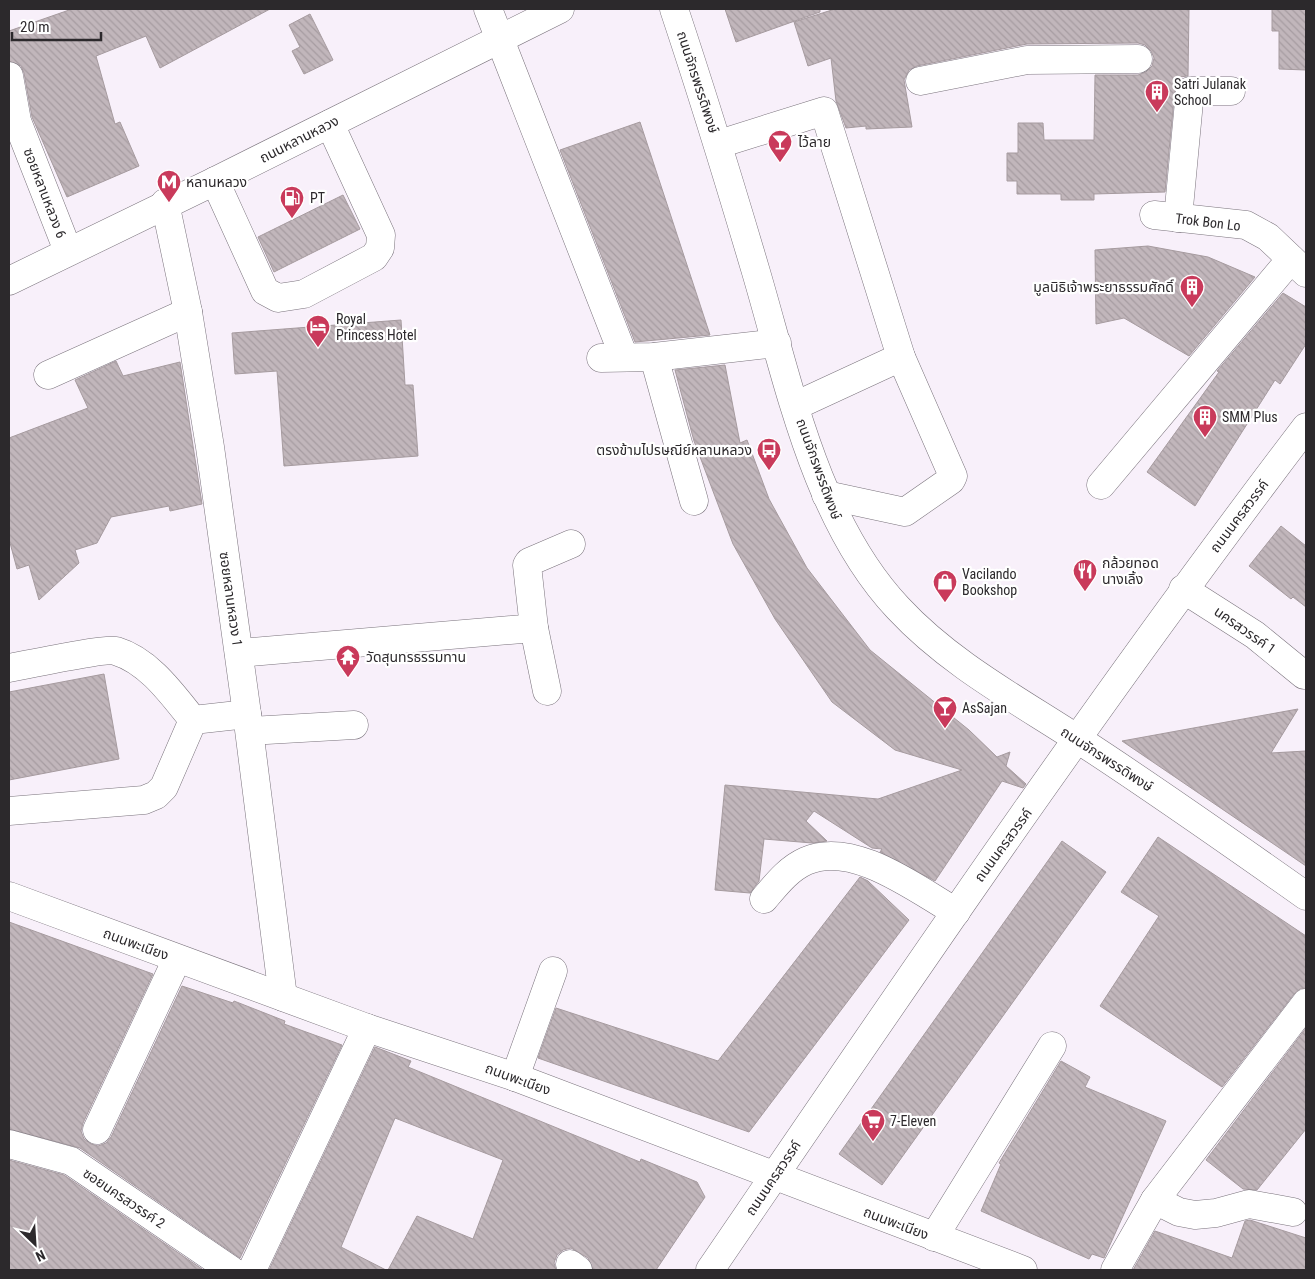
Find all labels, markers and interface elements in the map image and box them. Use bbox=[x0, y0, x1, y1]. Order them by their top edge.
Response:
scale bar bbox=[12, 10, 101, 42]
text: 20 m bbox=[20, 18, 50, 36]
street label: ถนนจักรพรรดิพงษ์ bbox=[674, 29, 722, 135]
place label: Satri Julanak School bbox=[1174, 76, 1247, 108]
building icon: Satri Julanak School bbox=[1144, 79, 1170, 113]
street label: ถนนหลานหลวง bbox=[257, 112, 341, 166]
bar icon: ไว้ลาย bbox=[767, 129, 793, 163]
place label: ไว้ลาย bbox=[797, 134, 831, 150]
street label: ซอยหลานหลวง 6 bbox=[20, 146, 70, 240]
metro station icon: หลานหลวง bbox=[156, 169, 182, 203]
place label: หลานหลวง bbox=[186, 174, 247, 190]
fuel station icon: PT bbox=[279, 185, 305, 219]
place label: PT bbox=[310, 190, 325, 206]
street label: Trok Bon Lo bbox=[1174, 210, 1242, 234]
building icon: มูลนิธิเจ้าพระยาธรรมศักดิ์ bbox=[1179, 274, 1205, 308]
place label: มูลนิธิเจ้าพระยาธรรมศักดิ์ bbox=[1033, 279, 1174, 296]
place label: Royal Princess Hotel bbox=[336, 311, 417, 343]
hotel icon: Royal Princess Hotel bbox=[305, 314, 331, 348]
building icon: SMM Plus bbox=[1192, 404, 1218, 438]
place label: SMM Plus bbox=[1222, 409, 1278, 425]
street label: ถนนจักรพรรดิพงษ์ bbox=[793, 416, 845, 522]
bus stop icon: ตรงข้ามไปรษณีย์หลานหลวง bbox=[756, 437, 782, 471]
place label: ตรงข้ามไปรษณีย์หลานหลวง bbox=[596, 442, 752, 458]
street label: ถนนนครสวรรค์ bbox=[1207, 477, 1271, 555]
street label: ซอยหลานหลวง 1 bbox=[216, 551, 246, 647]
place label: กล้วยทอด นางเลิ้ง bbox=[1102, 555, 1159, 587]
restaurant icon: กล้วยทอด นางเลิ้ง bbox=[1072, 558, 1098, 592]
place label: Vacilando Bookshop bbox=[962, 566, 1017, 598]
shop icon: Vacilando Bookshop bbox=[932, 569, 958, 603]
street label: นครสวรรค์ 1 bbox=[1211, 603, 1279, 657]
temple icon: วัดสุนทรธรรมทาน bbox=[335, 644, 361, 678]
place label: วัดสุนทรธรรมทาน bbox=[366, 649, 466, 666]
bar icon: AsSajan bbox=[932, 695, 958, 729]
place label: AsSajan bbox=[962, 700, 1007, 716]
street label: ถนนจักรพรรดิพงษ์ bbox=[1058, 723, 1156, 795]
street label: ถนนนครสวรรค์ bbox=[971, 805, 1035, 885]
street label: ถนนพะเนียง bbox=[101, 925, 171, 963]
street label: ถนนพะเนียง bbox=[483, 1060, 553, 1098]
supermarket icon: 7-Eleven bbox=[860, 1108, 886, 1142]
place label: 7-Eleven bbox=[890, 1113, 936, 1129]
street label: ถนนนครสวรรค์ bbox=[742, 1138, 804, 1218]
street label: ซอยนครสวรรค์ 2 bbox=[80, 1165, 168, 1231]
street label: ถนนพะเนียง bbox=[861, 1203, 931, 1243]
north arrow bbox=[10, 1219, 60, 1269]
text: N bbox=[33, 1247, 48, 1265]

